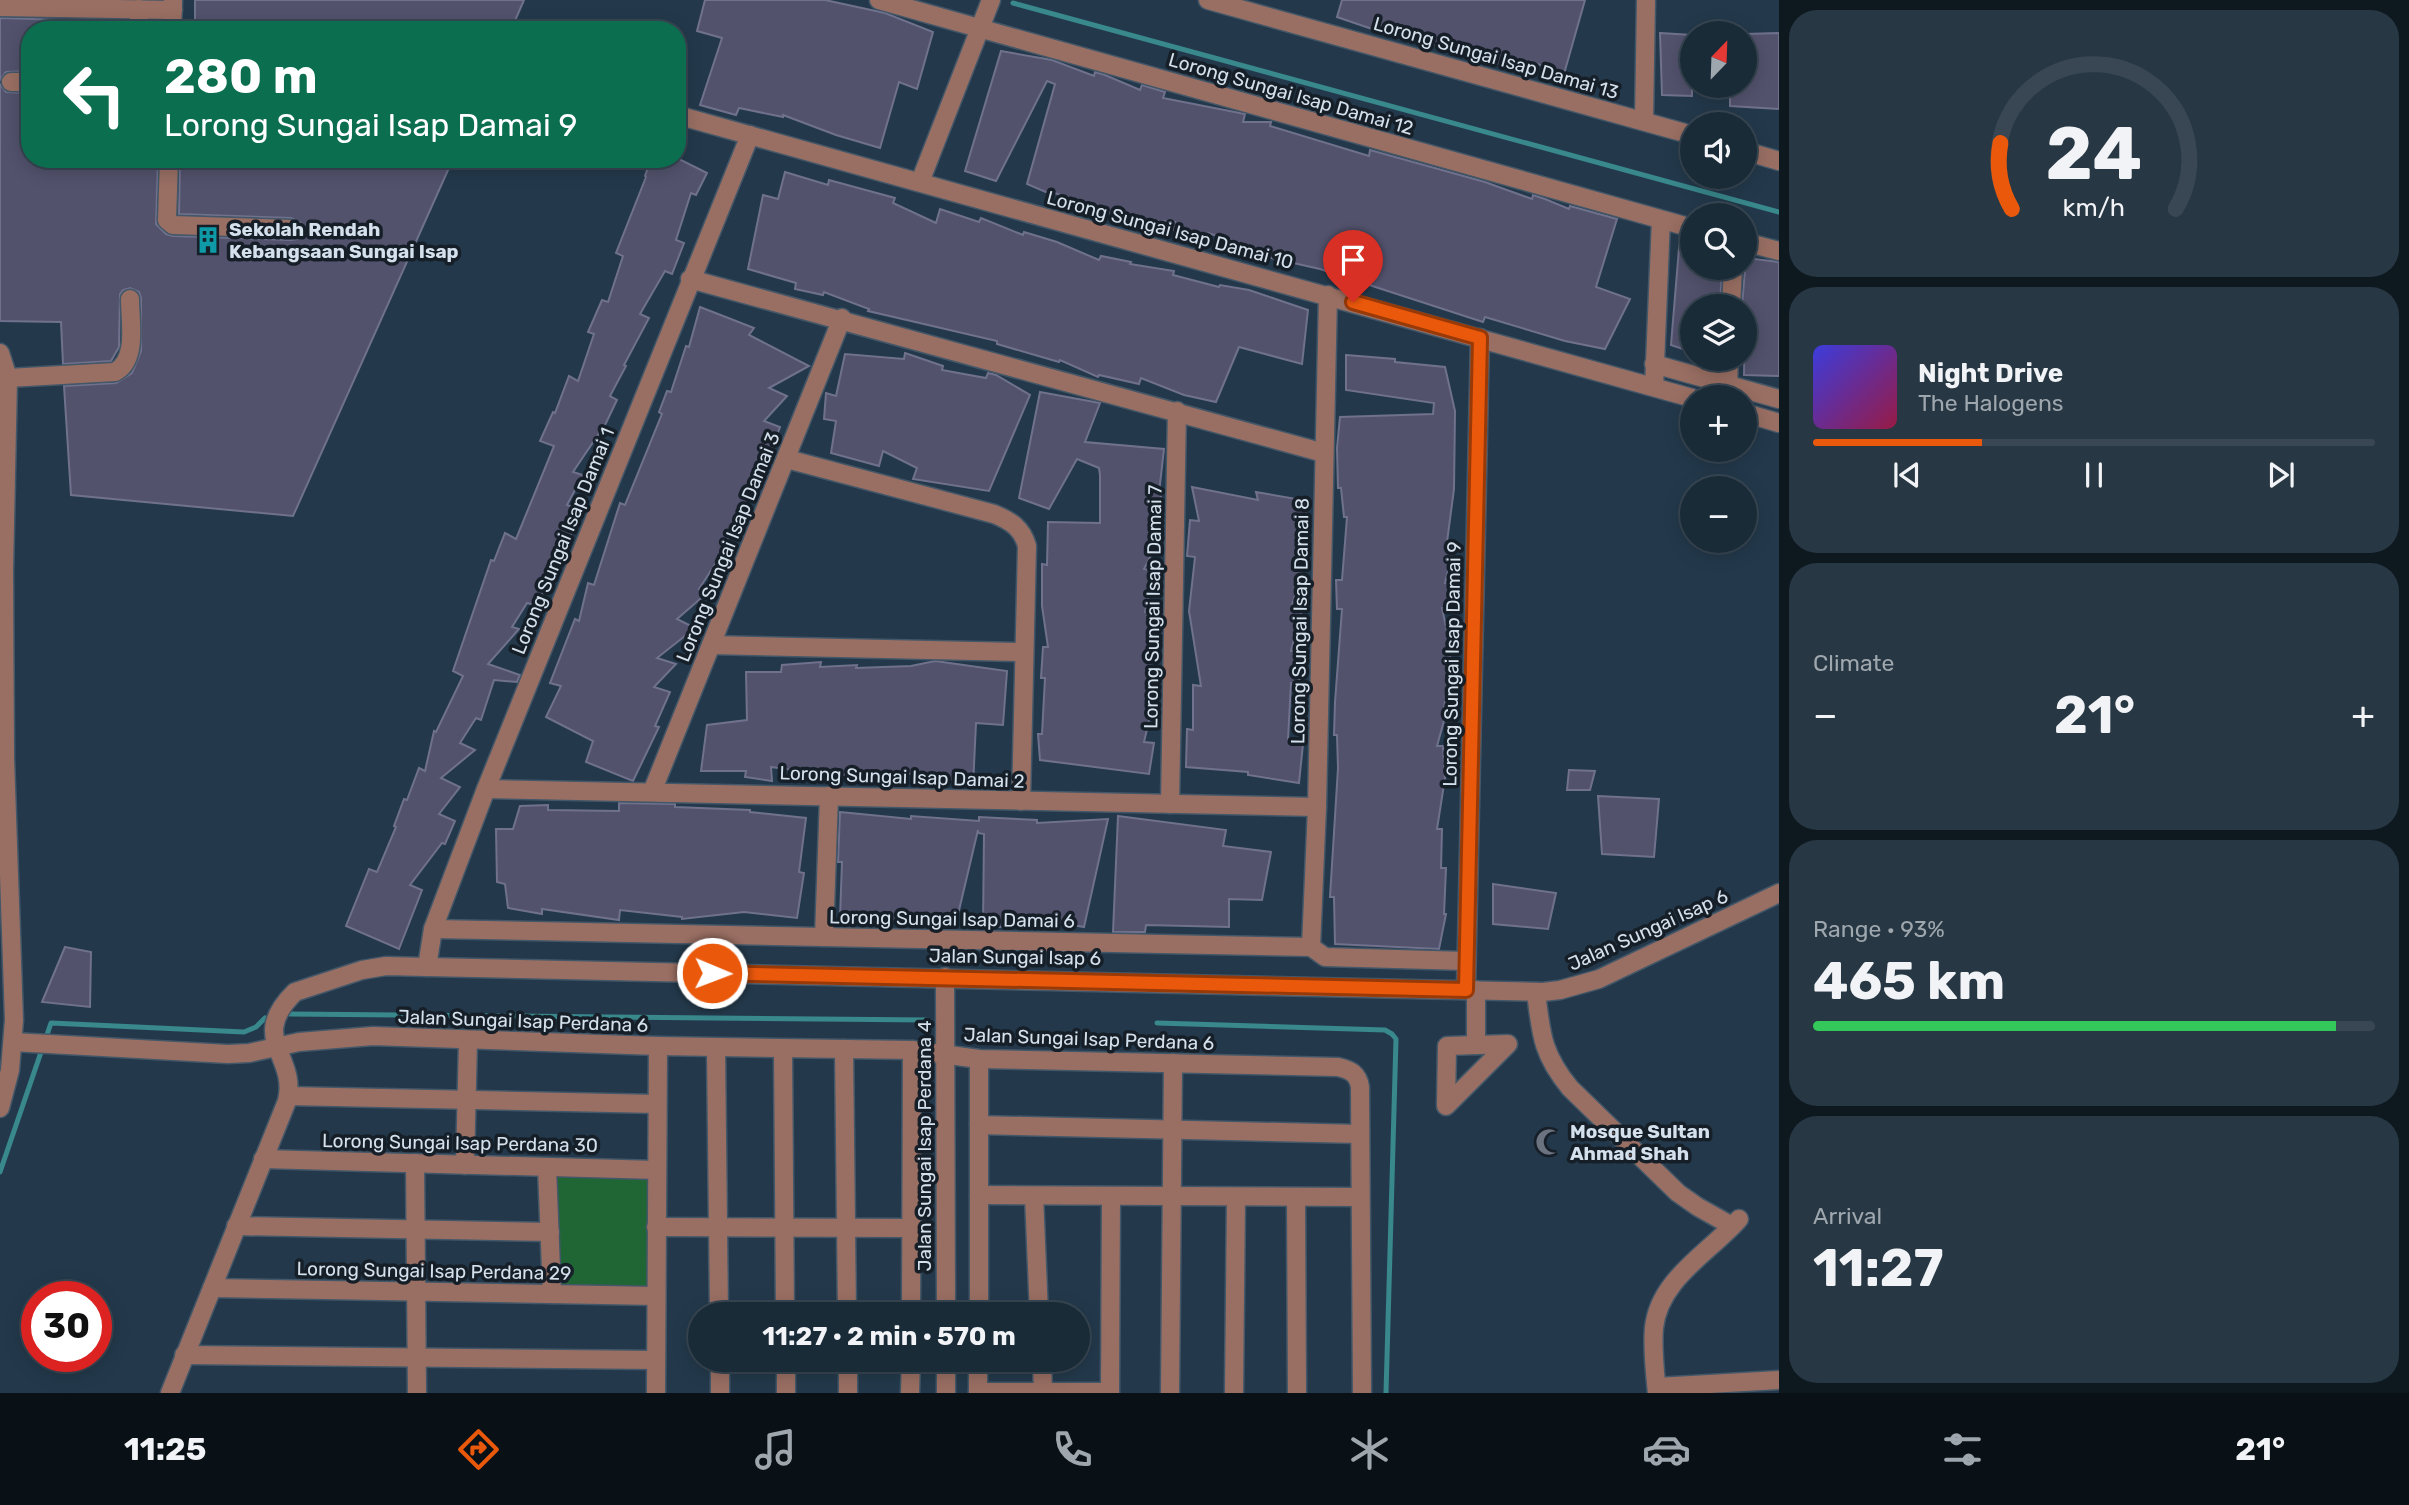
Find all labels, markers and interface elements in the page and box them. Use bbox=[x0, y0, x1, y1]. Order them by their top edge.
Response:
street label: Lorong Sungai Isap Damai 13 bbox=[1371, 12, 1621, 104]
north arrow bbox=[1680, 21, 1757, 98]
map controls bbox=[1680, 21, 1757, 553]
text: 280 m bbox=[164, 47, 318, 105]
street label: Lorong Sungai Isap Damai 12 bbox=[1166, 48, 1416, 140]
icon: left bbox=[49, 49, 140, 140]
text: Lorong Sungai Isap Damai 9 bbox=[164, 106, 578, 144]
button: sound bbox=[1680, 112, 1757, 189]
text: 24 bbox=[2046, 112, 2142, 198]
street label: Lorong Sungai Isap Damai 10 bbox=[1044, 186, 1296, 274]
text: km/h bbox=[2063, 193, 2125, 222]
button: search bbox=[1680, 203, 1757, 280]
place label: Sekolah Rendah Kebangsaan Sungai Isap bbox=[229, 218, 459, 263]
building icon: Sekolah Rendah Kebangsaan Sungai Isap bbox=[193, 225, 223, 255]
pin bbox=[1323, 230, 1383, 302]
icon: arrive bbox=[1334, 241, 1372, 279]
button: layers bbox=[1680, 294, 1757, 371]
text: Night Drive bbox=[1918, 358, 2063, 389]
button: + bbox=[1680, 385, 1757, 462]
text: The Halogens bbox=[1918, 389, 2064, 417]
street label: Lorong Sungai Isap Damai 1 bbox=[507, 424, 619, 658]
street label: Lorong Sungai Isap Damai 3 bbox=[671, 429, 785, 665]
icon: previous bbox=[1888, 456, 1926, 494]
icon: pause bbox=[2075, 456, 2113, 494]
icon: next bbox=[2262, 456, 2300, 494]
button: − bbox=[1680, 476, 1757, 553]
street label: Lorong Sungai Isap Damai 7 bbox=[1139, 485, 1167, 729]
street label: Lorong Sungai Isap Damai 8 bbox=[1286, 498, 1314, 744]
street label: Lorong Sungai Isap Damai 9 bbox=[1438, 541, 1466, 787]
text: Climate bbox=[1813, 649, 1894, 677]
text: 21° bbox=[2054, 684, 2135, 746]
text: − bbox=[1813, 692, 1838, 738]
text: + bbox=[2351, 692, 2375, 738]
street label: Lorong Sungai Isap Damai 2 bbox=[779, 761, 1025, 793]
street label: Jalan Sungai Isap 6 bbox=[1565, 884, 1731, 976]
street label: Lorong Sungai Isap Damai 6 bbox=[829, 905, 1075, 933]
text: Range · 93% bbox=[1813, 915, 1945, 943]
position arrow bbox=[675, 936, 749, 1010]
street label: Jalan Sungai Isap 6 bbox=[929, 944, 1101, 970]
text: 465 km bbox=[1813, 950, 2005, 1012]
street label: Jalan Sungai Isap Perdana 6 bbox=[397, 1005, 649, 1037]
street label: Jalan Sungai Isap Perdana 4 bbox=[913, 1020, 936, 1271]
street label: Jalan Sungai Isap Perdana 6 bbox=[963, 1023, 1215, 1055]
place label: Mosque Sultan Ahmad Shah bbox=[1570, 1120, 1710, 1165]
mosque icon: Mosque Sultan Ahmad Shah bbox=[1534, 1127, 1564, 1157]
street label: Lorong Sungai Isap Perdana 30 bbox=[322, 1129, 598, 1157]
text: Arrival bbox=[1813, 1202, 1882, 1230]
text: 11:27 bbox=[1813, 1237, 1943, 1299]
street label: Lorong Sungai Isap Perdana 29 bbox=[296, 1257, 572, 1285]
speed limit sign: 30 bbox=[21, 1281, 112, 1372]
text: 11:27 · 2 min · 570 m bbox=[762, 1321, 1016, 1352]
icon: directions bbox=[454, 1425, 503, 1474]
icon: music bbox=[751, 1425, 800, 1474]
icon: phone bbox=[1048, 1425, 1097, 1474]
icon: climate bbox=[1345, 1425, 1394, 1474]
icon: car bbox=[1642, 1425, 1691, 1474]
icon: filters bbox=[1938, 1425, 1987, 1474]
text: 11:25 bbox=[124, 1430, 207, 1468]
text: 21° bbox=[2235, 1430, 2285, 1468]

